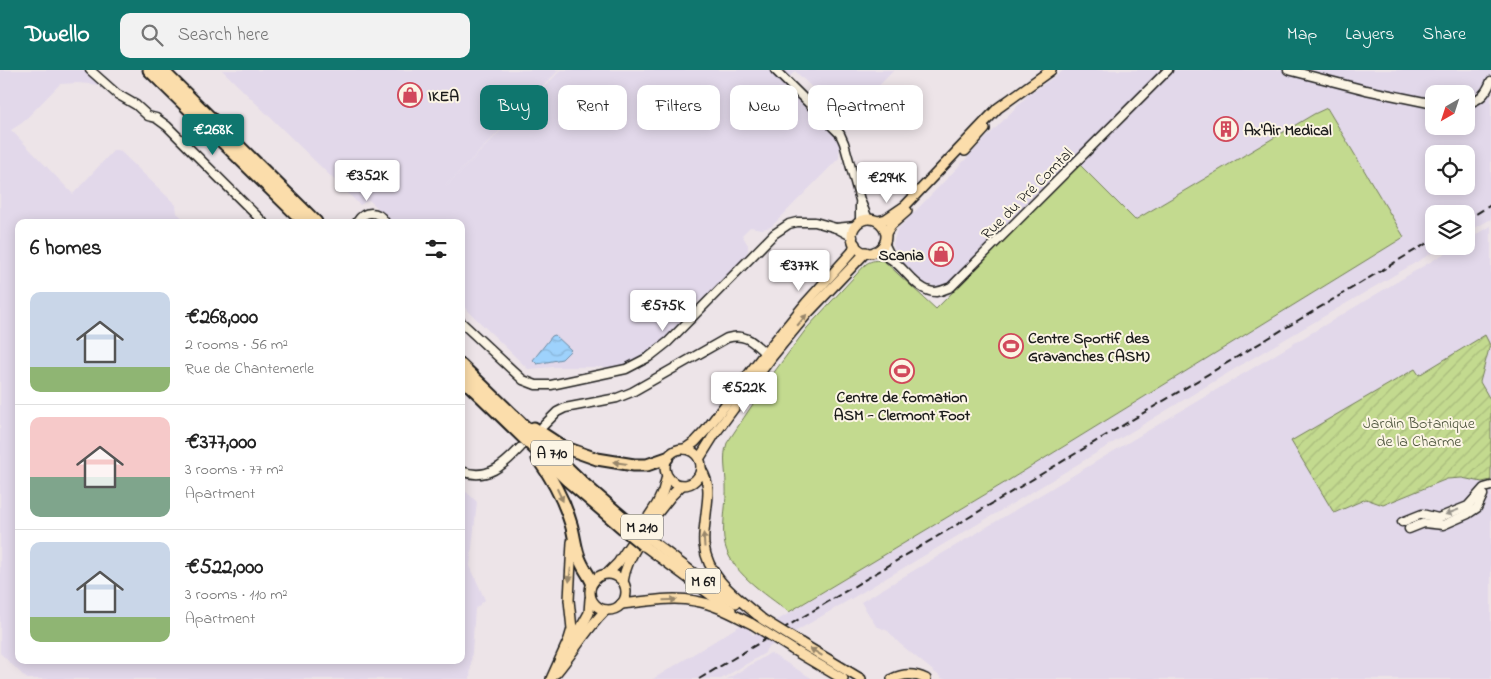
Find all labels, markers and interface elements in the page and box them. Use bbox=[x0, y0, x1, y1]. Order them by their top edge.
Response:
search box bbox=[120, 13, 470, 58]
text: Dwello bbox=[25, 18, 90, 53]
icon: search bbox=[138, 21, 166, 49]
text: Search here bbox=[178, 22, 269, 49]
text: Map bbox=[1287, 22, 1317, 48]
text: Layers bbox=[1345, 22, 1395, 48]
text: Share bbox=[1423, 22, 1466, 48]
shop icon: IKEA bbox=[397, 82, 423, 108]
place label: IKEA bbox=[428, 85, 459, 109]
chip: Buy bbox=[480, 85, 548, 130]
chip: Rent bbox=[558, 85, 627, 130]
chip: Filters bbox=[637, 85, 720, 130]
chip: New bbox=[730, 85, 798, 130]
chip: Apartment bbox=[808, 85, 923, 130]
north arrow bbox=[1425, 85, 1475, 135]
map controls bbox=[1425, 85, 1475, 255]
pin: €268K bbox=[178, 114, 248, 156]
building icon: Ax'Air Medical bbox=[1213, 116, 1239, 142]
text: €268K bbox=[193, 118, 233, 142]
place label: Ax'Air Medical bbox=[1244, 119, 1332, 143]
street label: Rue du Pré Comtal bbox=[976, 143, 1079, 246]
button: locate bbox=[1425, 145, 1475, 195]
pin: €352K bbox=[332, 160, 402, 202]
pin: €294K bbox=[852, 162, 922, 204]
text: €352K bbox=[346, 164, 388, 188]
text: €294K bbox=[868, 166, 906, 190]
button: layers bbox=[1425, 205, 1475, 255]
text: 6 homes bbox=[30, 234, 102, 264]
icon: filters bbox=[422, 235, 450, 263]
shop icon: Scania bbox=[928, 241, 954, 267]
place label: Scania bbox=[879, 244, 924, 268]
pin: €377K bbox=[764, 250, 834, 292]
text: €377K bbox=[780, 254, 818, 278]
pin: €575K bbox=[628, 290, 698, 332]
text: €575K bbox=[641, 294, 685, 318]
text: €268,000 bbox=[185, 303, 258, 333]
icon: home bbox=[70, 312, 130, 372]
one-way arrow bbox=[797, 314, 808, 327]
place label: Centre Sportif des Gravanches (ASM) bbox=[1028, 327, 1150, 369]
text: 2 rooms · 56 m² bbox=[185, 333, 288, 357]
sports icon: Centre Sportif des Gravanches (ASM) bbox=[998, 333, 1024, 359]
text: Rue de Chantemerle bbox=[185, 357, 314, 381]
sports icon: Centre de formation ASM - Clermont Foot bbox=[889, 358, 915, 384]
pin: €522K bbox=[709, 372, 779, 414]
text: €522K bbox=[722, 376, 766, 400]
place label: Centre de formation ASM - Clermont Foot bbox=[834, 386, 971, 428]
park label: Jardin Botanique de la Charme bbox=[1363, 412, 1476, 454]
text: €377,000 bbox=[185, 428, 256, 458]
icon: home bbox=[70, 437, 130, 497]
road number: A 710 bbox=[531, 440, 573, 466]
text: 3 rooms · 77 m² bbox=[185, 458, 284, 482]
one-way arrow bbox=[611, 458, 627, 466]
text: Apartment bbox=[185, 482, 255, 506]
one-way arrow bbox=[556, 488, 564, 502]
one-way arrow bbox=[1445, 509, 1459, 517]
road number: M 210 bbox=[621, 514, 663, 540]
one-way arrow bbox=[700, 532, 708, 548]
text: €522,000 bbox=[185, 553, 263, 583]
icon: home bbox=[70, 562, 130, 622]
one-way arrow bbox=[566, 568, 574, 584]
road number: M 69 bbox=[686, 568, 720, 594]
text: 3 rooms · 110 m² bbox=[185, 583, 287, 607]
one-way arrow bbox=[662, 596, 678, 604]
text: Apartment bbox=[185, 607, 255, 631]
one-way arrow bbox=[809, 648, 822, 657]

